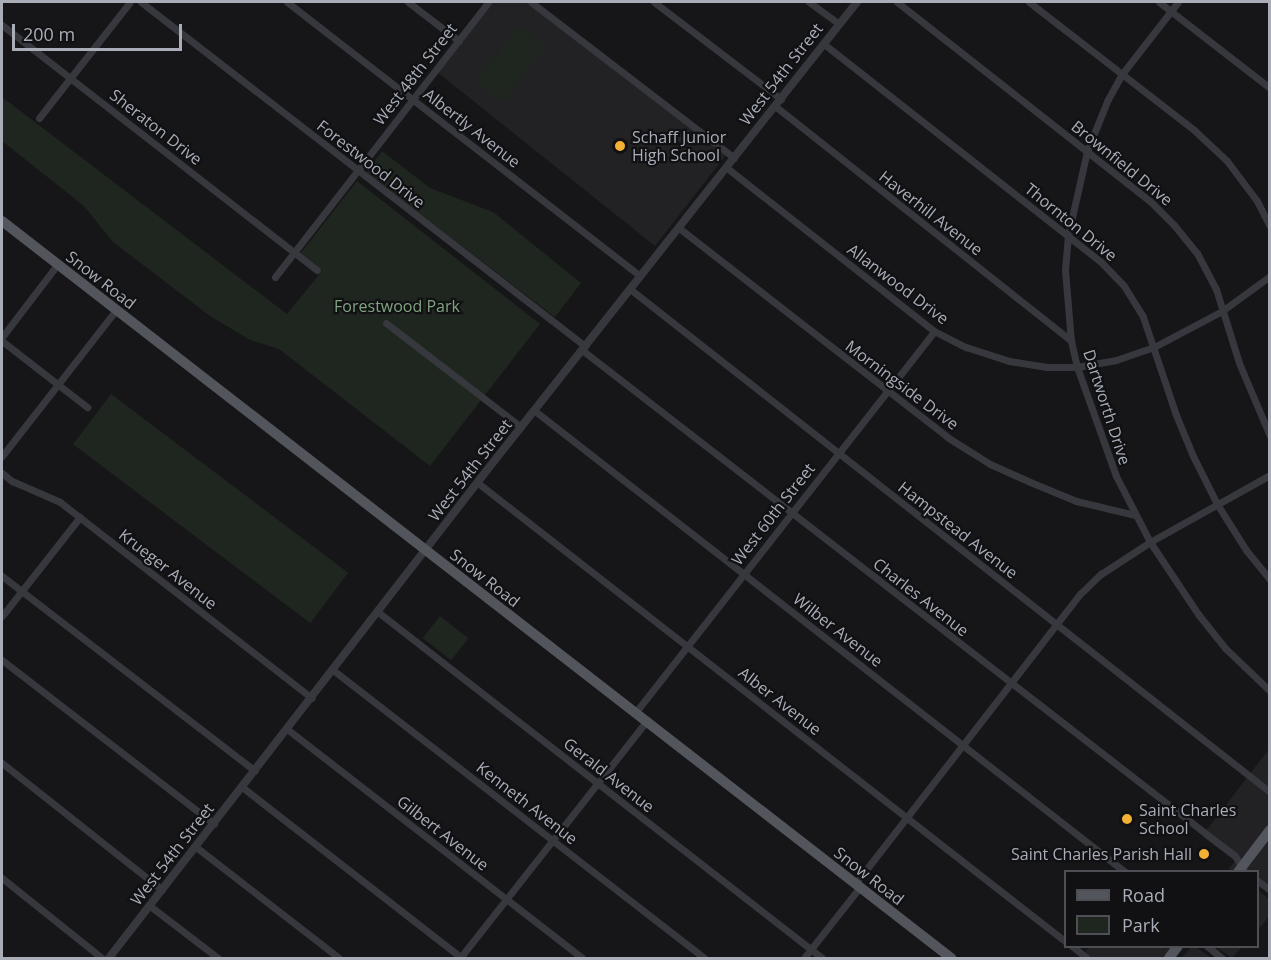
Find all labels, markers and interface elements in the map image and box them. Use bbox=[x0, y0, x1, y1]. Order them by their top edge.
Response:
scale bar bbox=[15, 12, 184, 50]
street label: West 48th Street bbox=[369, 19, 461, 129]
street label: West 54th Street bbox=[735, 19, 827, 129]
text: 200 m bbox=[23, 22, 75, 46]
street label: Albertly Avenue bbox=[420, 84, 524, 172]
street label: Sheraton Drive bbox=[106, 85, 206, 169]
street label: Forestwood Drive bbox=[313, 116, 429, 212]
street label: Brownfield Drive bbox=[1068, 116, 1176, 210]
place label: Schaff Junior High School bbox=[632, 127, 726, 165]
marker: Schaff Junior High School bbox=[613, 139, 627, 153]
street label: Haverhill Avenue bbox=[875, 167, 987, 259]
street label: Thornton Drive bbox=[1021, 179, 1121, 265]
street label: Allanwood Drive bbox=[844, 240, 952, 328]
street label: Snow Road bbox=[62, 247, 140, 313]
park label: Forestwood Park bbox=[334, 296, 460, 316]
street label: Morningside Drive bbox=[842, 336, 962, 434]
street label: Dartworth Drive bbox=[1079, 347, 1135, 467]
street label: West 54th Street bbox=[424, 415, 516, 525]
street label: West 60th Street bbox=[727, 459, 819, 569]
street label: Hampstead Avenue bbox=[895, 477, 1021, 583]
street label: Krueger Avenue bbox=[115, 525, 221, 613]
street label: Snow Road bbox=[446, 545, 524, 611]
street label: Charles Avenue bbox=[869, 554, 973, 640]
street label: Wilber Avenue bbox=[790, 589, 886, 671]
street label: Alber Avenue bbox=[735, 663, 825, 739]
street label: Gerald Avenue bbox=[560, 734, 658, 816]
street label: Kenneth Avenue bbox=[473, 758, 581, 848]
street label: Gilbert Avenue bbox=[394, 791, 492, 875]
street label: West 54th Street bbox=[126, 799, 218, 909]
place label: Saint Charles School bbox=[1139, 800, 1236, 838]
marker: Saint Charles School bbox=[1120, 812, 1134, 826]
street label: Snow Road bbox=[830, 843, 908, 909]
place label: Saint Charles Parish Hall bbox=[1011, 844, 1192, 864]
marker: Saint Charles Parish Hall bbox=[1197, 847, 1211, 861]
legend bbox=[1064, 870, 1259, 948]
text: Road bbox=[1122, 883, 1165, 907]
text: Park bbox=[1122, 913, 1160, 937]

